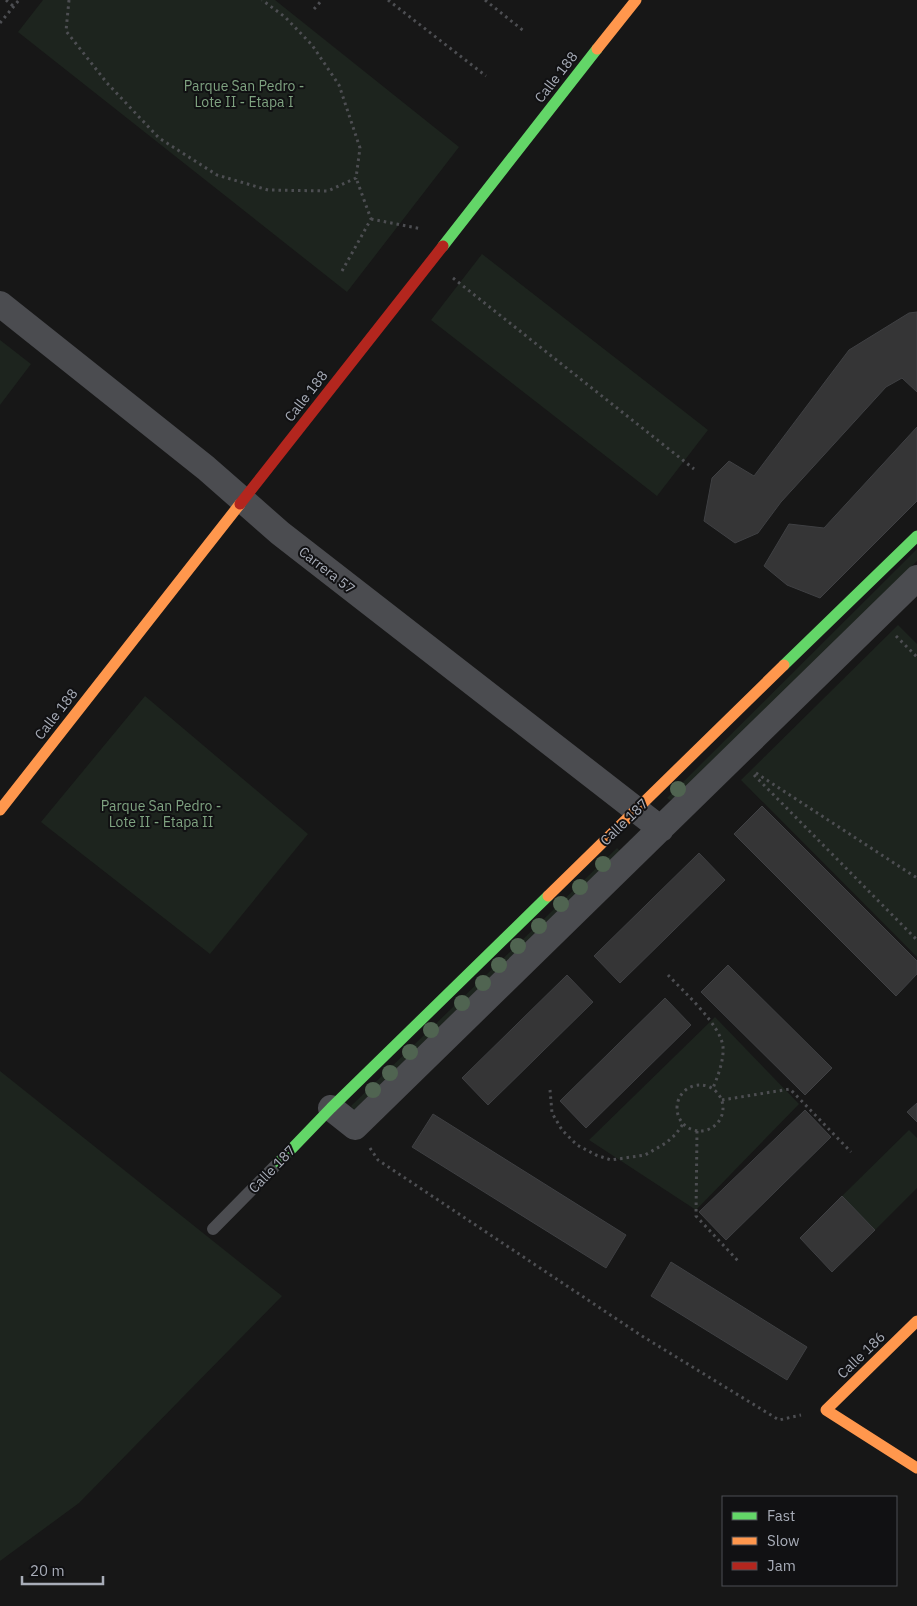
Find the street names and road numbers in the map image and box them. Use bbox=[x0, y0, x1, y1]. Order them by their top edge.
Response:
street label: Calle 188 bbox=[530, 48, 582, 106]
street label: Calle 188 bbox=[280, 367, 332, 425]
street label: Carrera 57 bbox=[295, 542, 359, 598]
street label: Calle 188 bbox=[30, 685, 82, 743]
street label: Calle 187 bbox=[596, 795, 652, 849]
street label: Calle 187 bbox=[245, 1141, 299, 1197]
street label: Calle 186 bbox=[833, 1328, 889, 1382]

